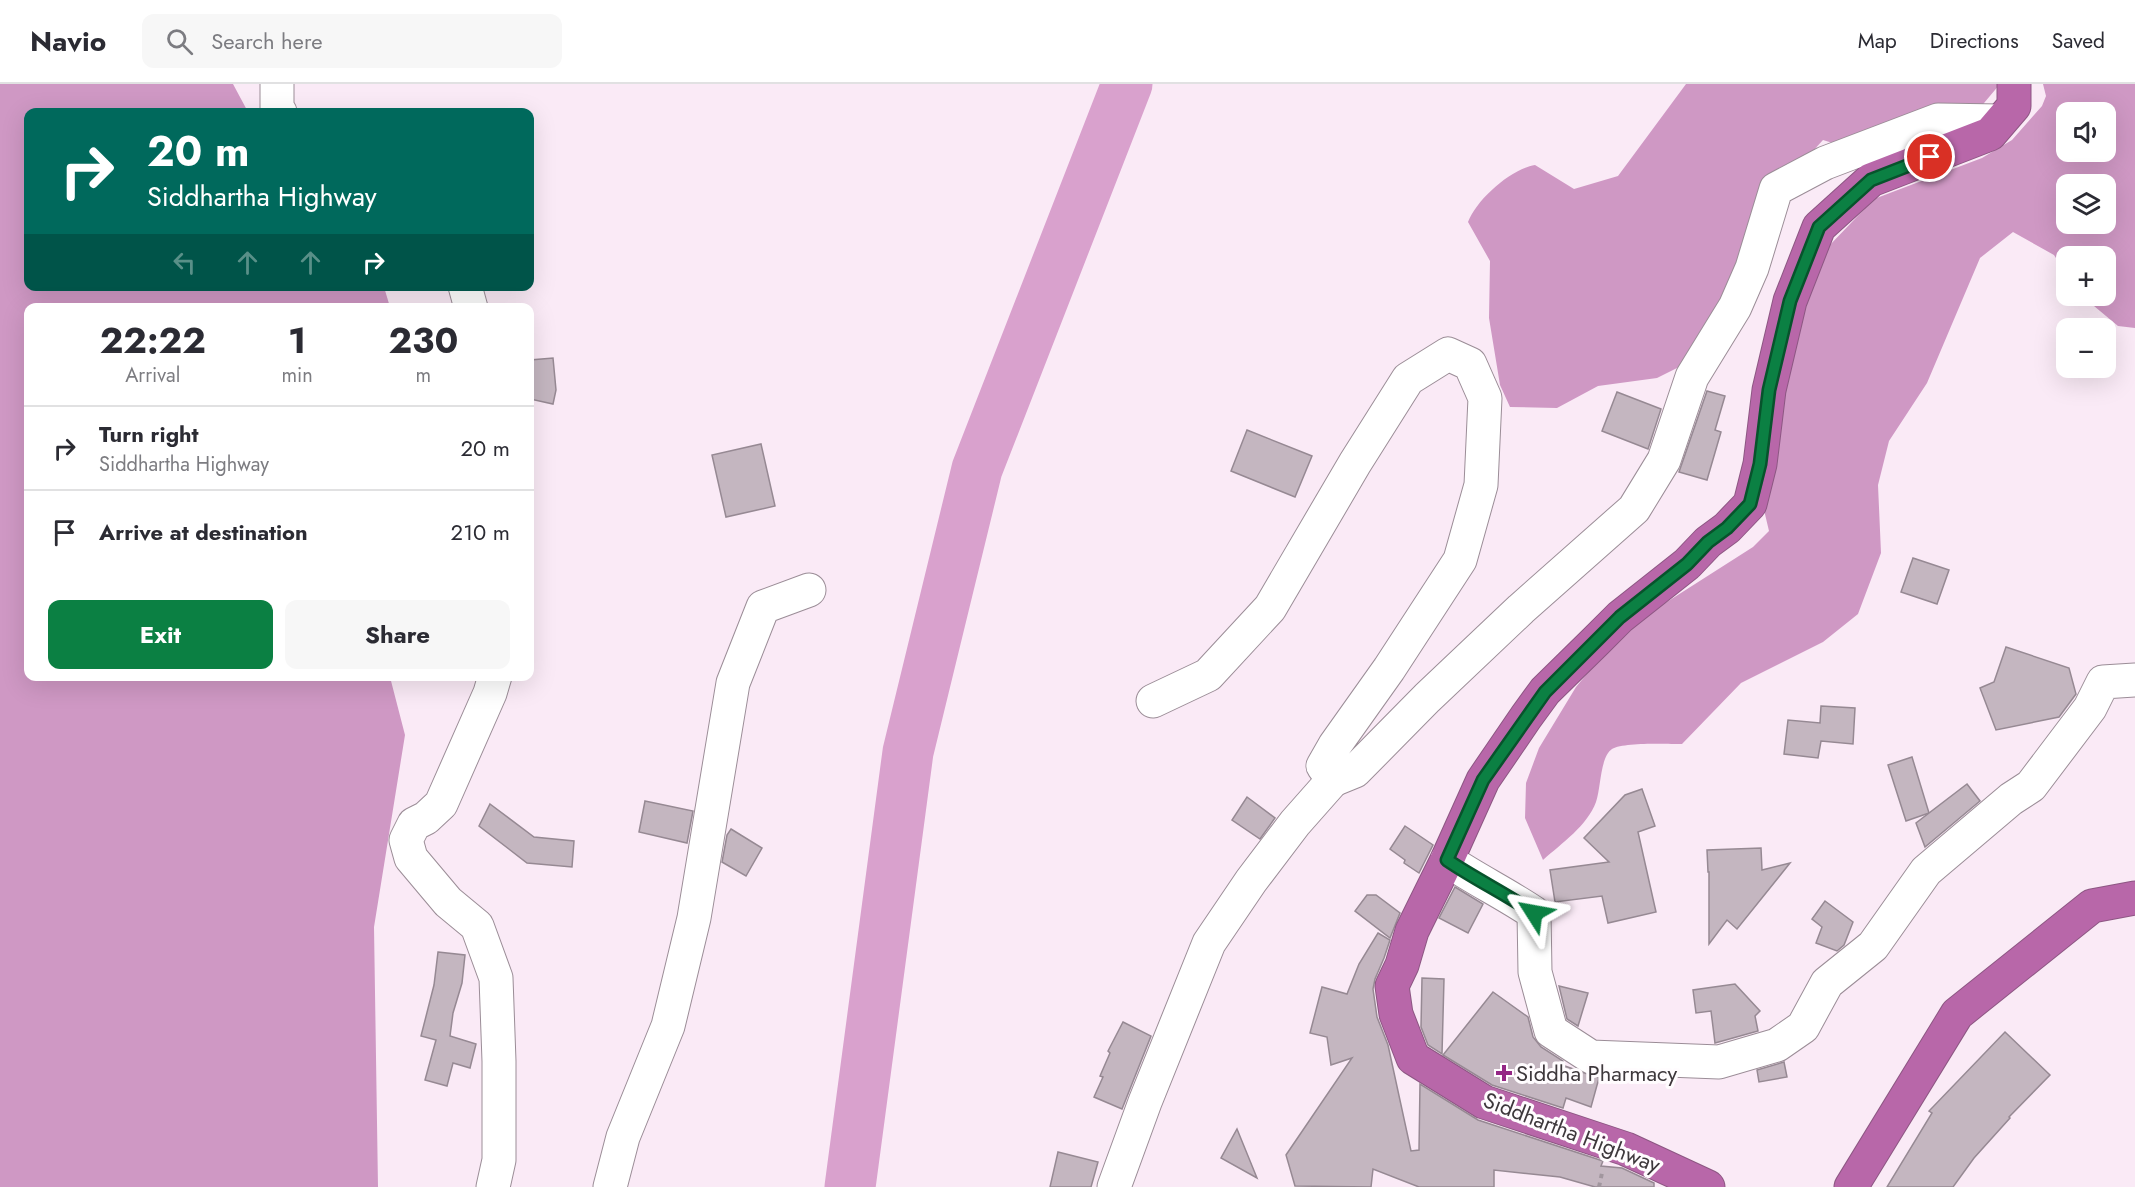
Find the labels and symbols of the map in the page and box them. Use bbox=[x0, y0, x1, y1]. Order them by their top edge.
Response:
pin bbox=[1904, 131, 1955, 182]
position arrow bbox=[1502, 881, 1566, 945]
place label: Siddha Pharmacy bbox=[1516, 1057, 1678, 1089]
marker: Siddha Pharmacy bbox=[1497, 1066, 1511, 1080]
street label: Siddhartha Highway bbox=[1479, 1084, 1665, 1181]

